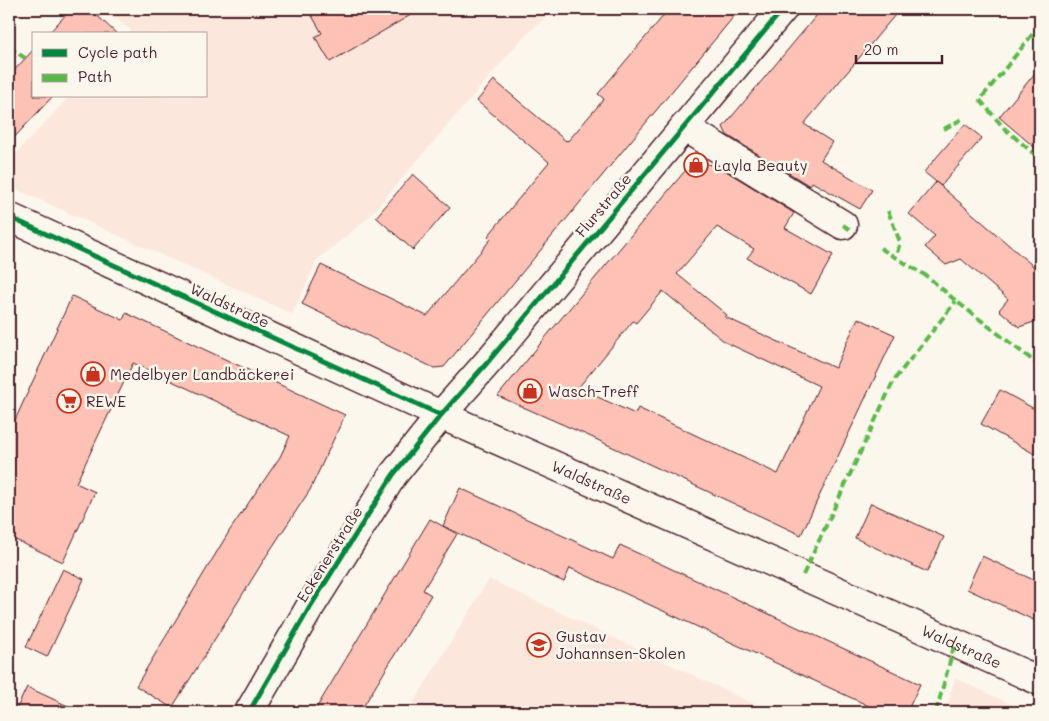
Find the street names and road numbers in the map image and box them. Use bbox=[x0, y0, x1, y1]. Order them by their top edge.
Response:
street label: Flurstraße bbox=[570, 169, 636, 241]
street label: Waldstraße bbox=[187, 278, 273, 332]
street label: Waldstraße bbox=[549, 455, 635, 508]
street label: Eckenerstraße bbox=[292, 502, 366, 606]
street label: Waldstraße bbox=[919, 620, 1005, 673]

